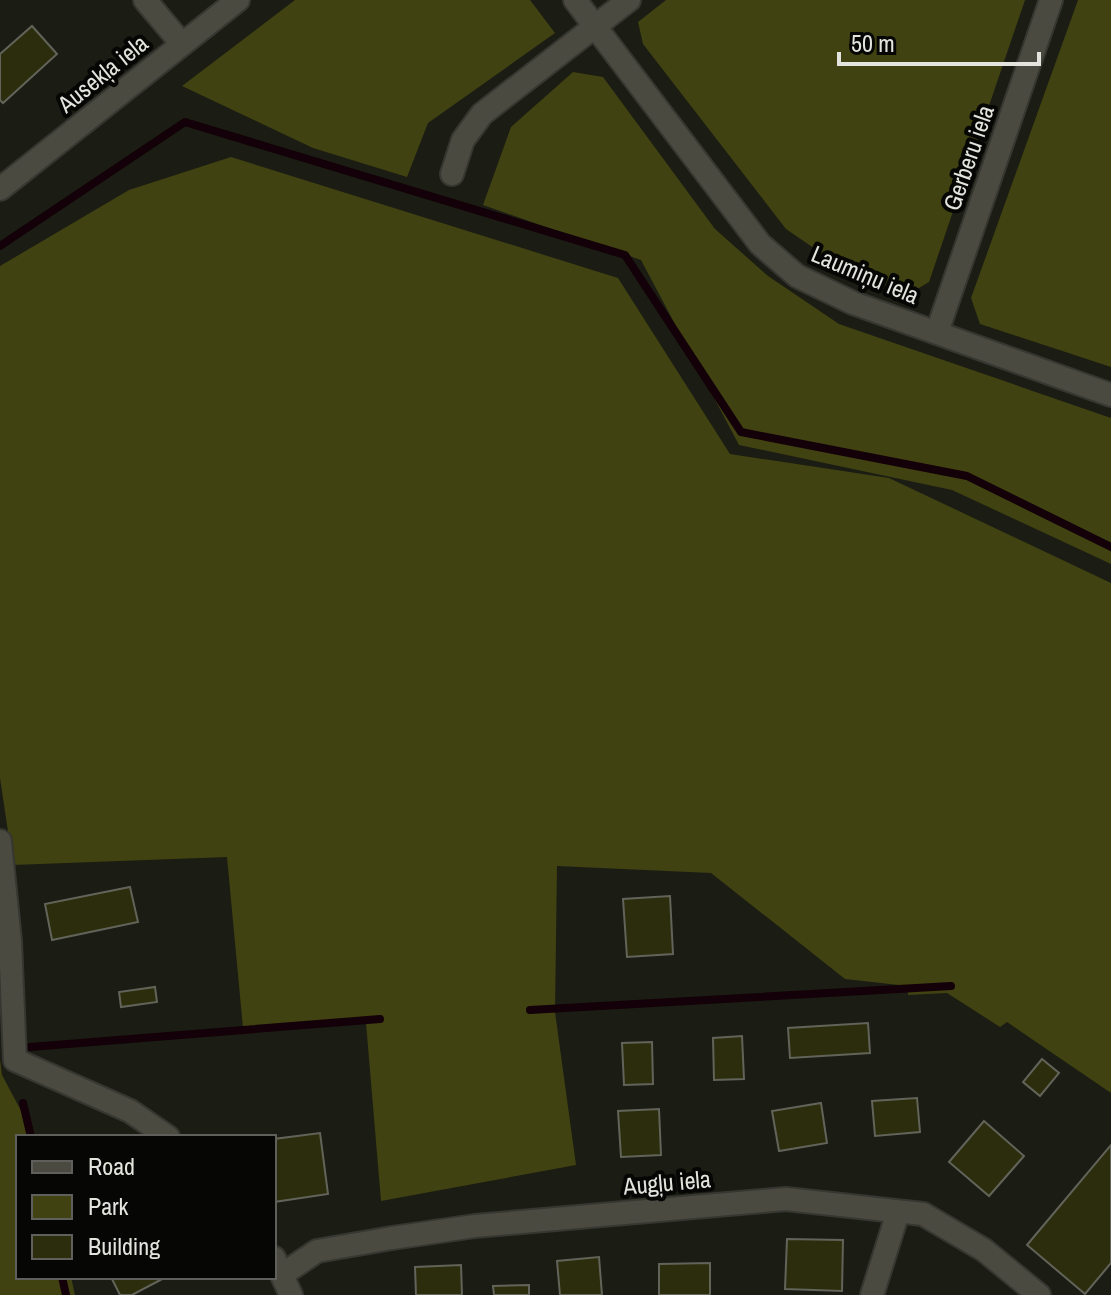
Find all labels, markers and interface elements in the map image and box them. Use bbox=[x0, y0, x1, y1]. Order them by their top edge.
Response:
scale bar bbox=[839, 16, 1039, 66]
street label: Ausekļa iela bbox=[50, 27, 154, 120]
text: 50 m bbox=[851, 27, 895, 59]
street label: Gerberu iela bbox=[935, 101, 1001, 215]
street label: Laumiņu iela bbox=[807, 237, 924, 311]
legend bbox=[16, 1135, 276, 1279]
text: Road bbox=[88, 1150, 135, 1182]
street label: Augļu iela bbox=[621, 1162, 712, 1202]
text: Park bbox=[88, 1190, 129, 1222]
text: Building bbox=[88, 1230, 160, 1262]

